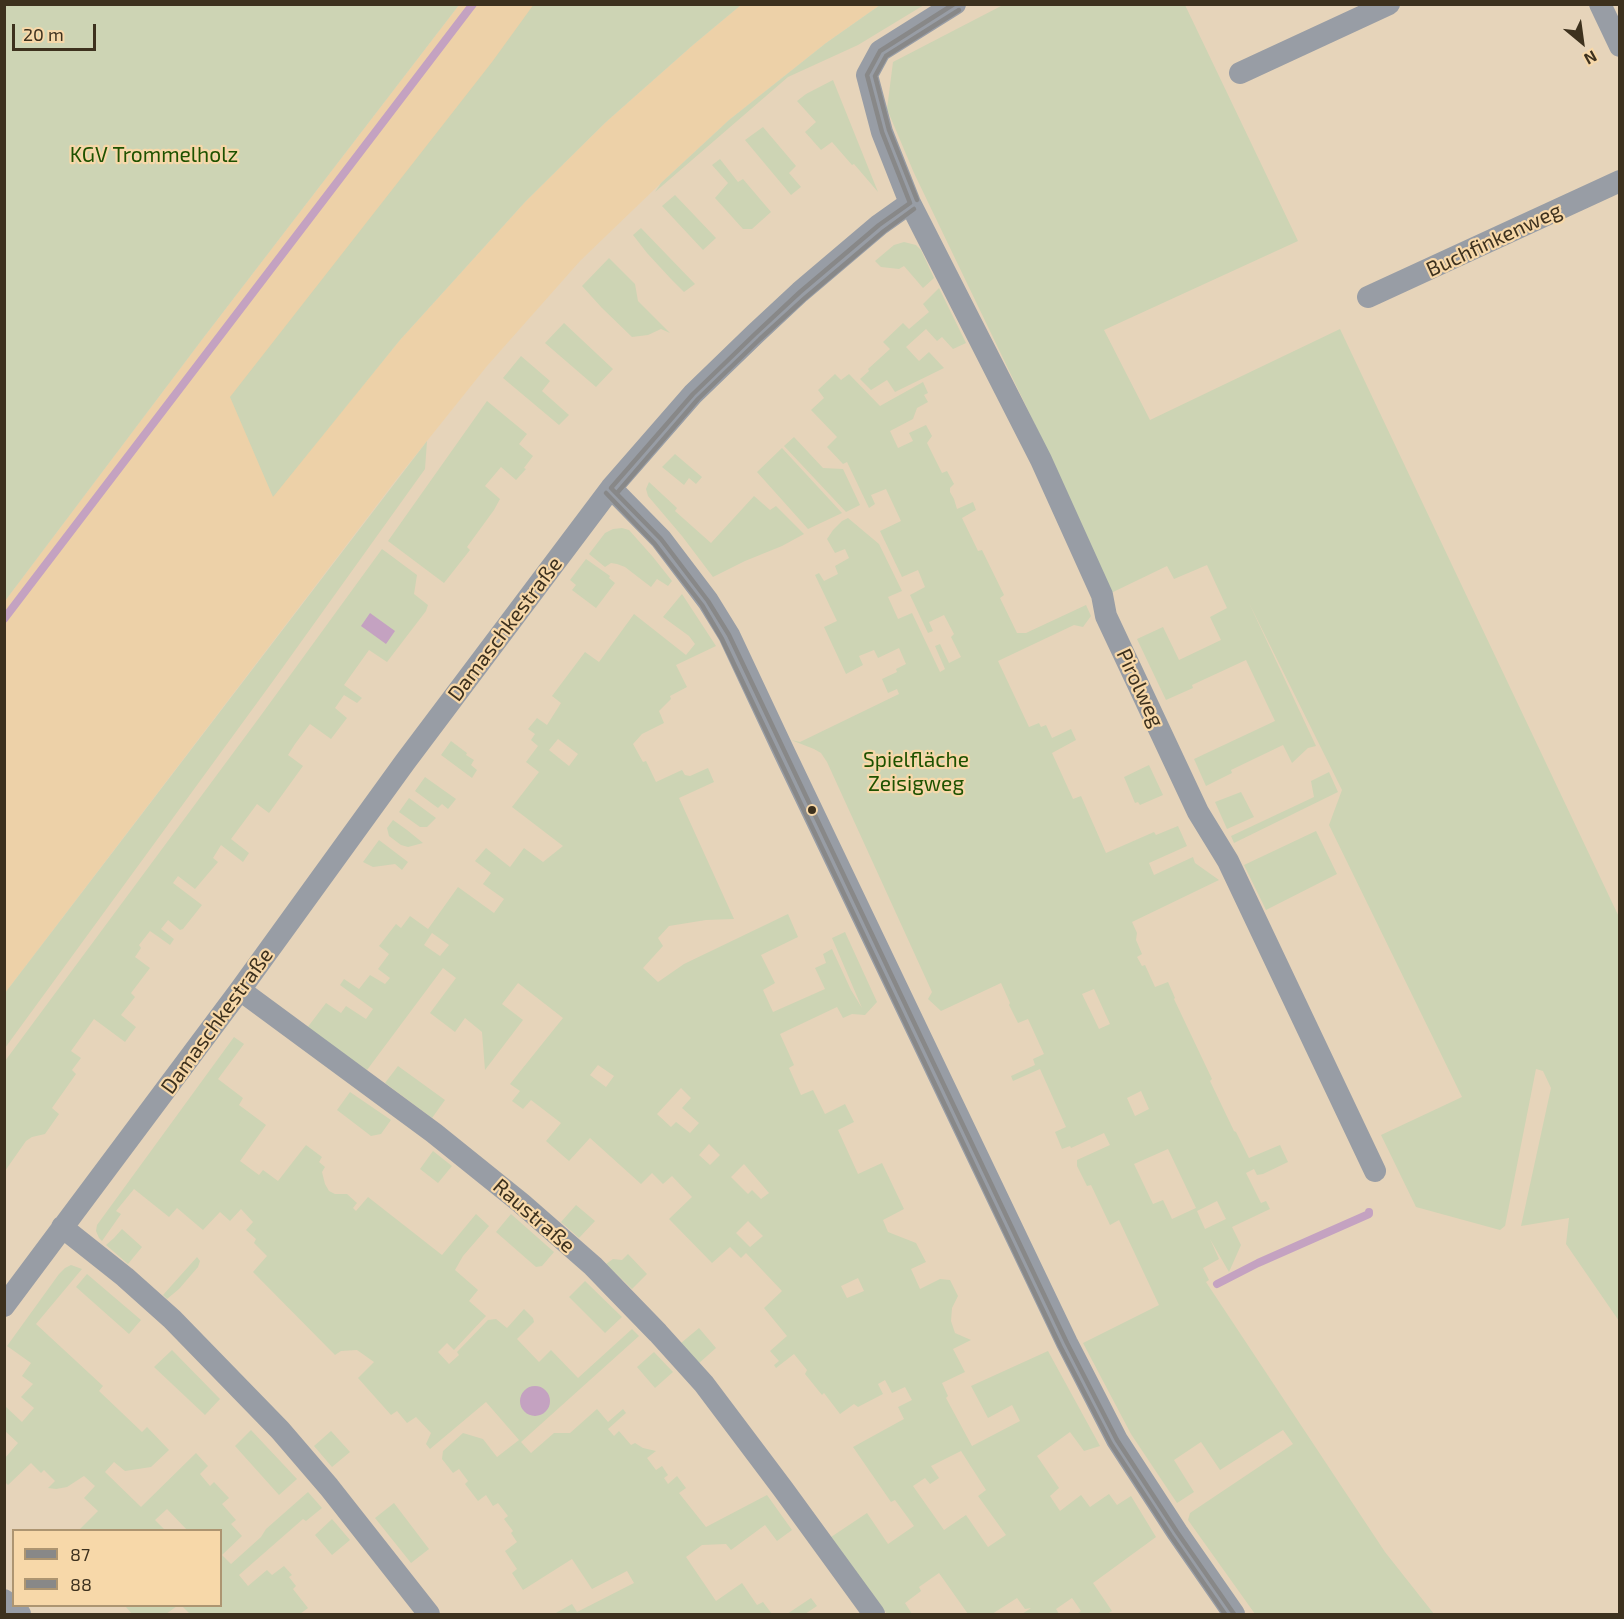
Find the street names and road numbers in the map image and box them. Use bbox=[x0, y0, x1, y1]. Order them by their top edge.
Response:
street label: Buchfinkenweg bbox=[1422, 198, 1566, 282]
street label: Damaschkestraße bbox=[443, 552, 567, 706]
street label: Pirolweg bbox=[1111, 645, 1169, 731]
street label: Damaschkestraße bbox=[156, 943, 278, 1099]
street label: Raustraße bbox=[488, 1174, 580, 1258]

